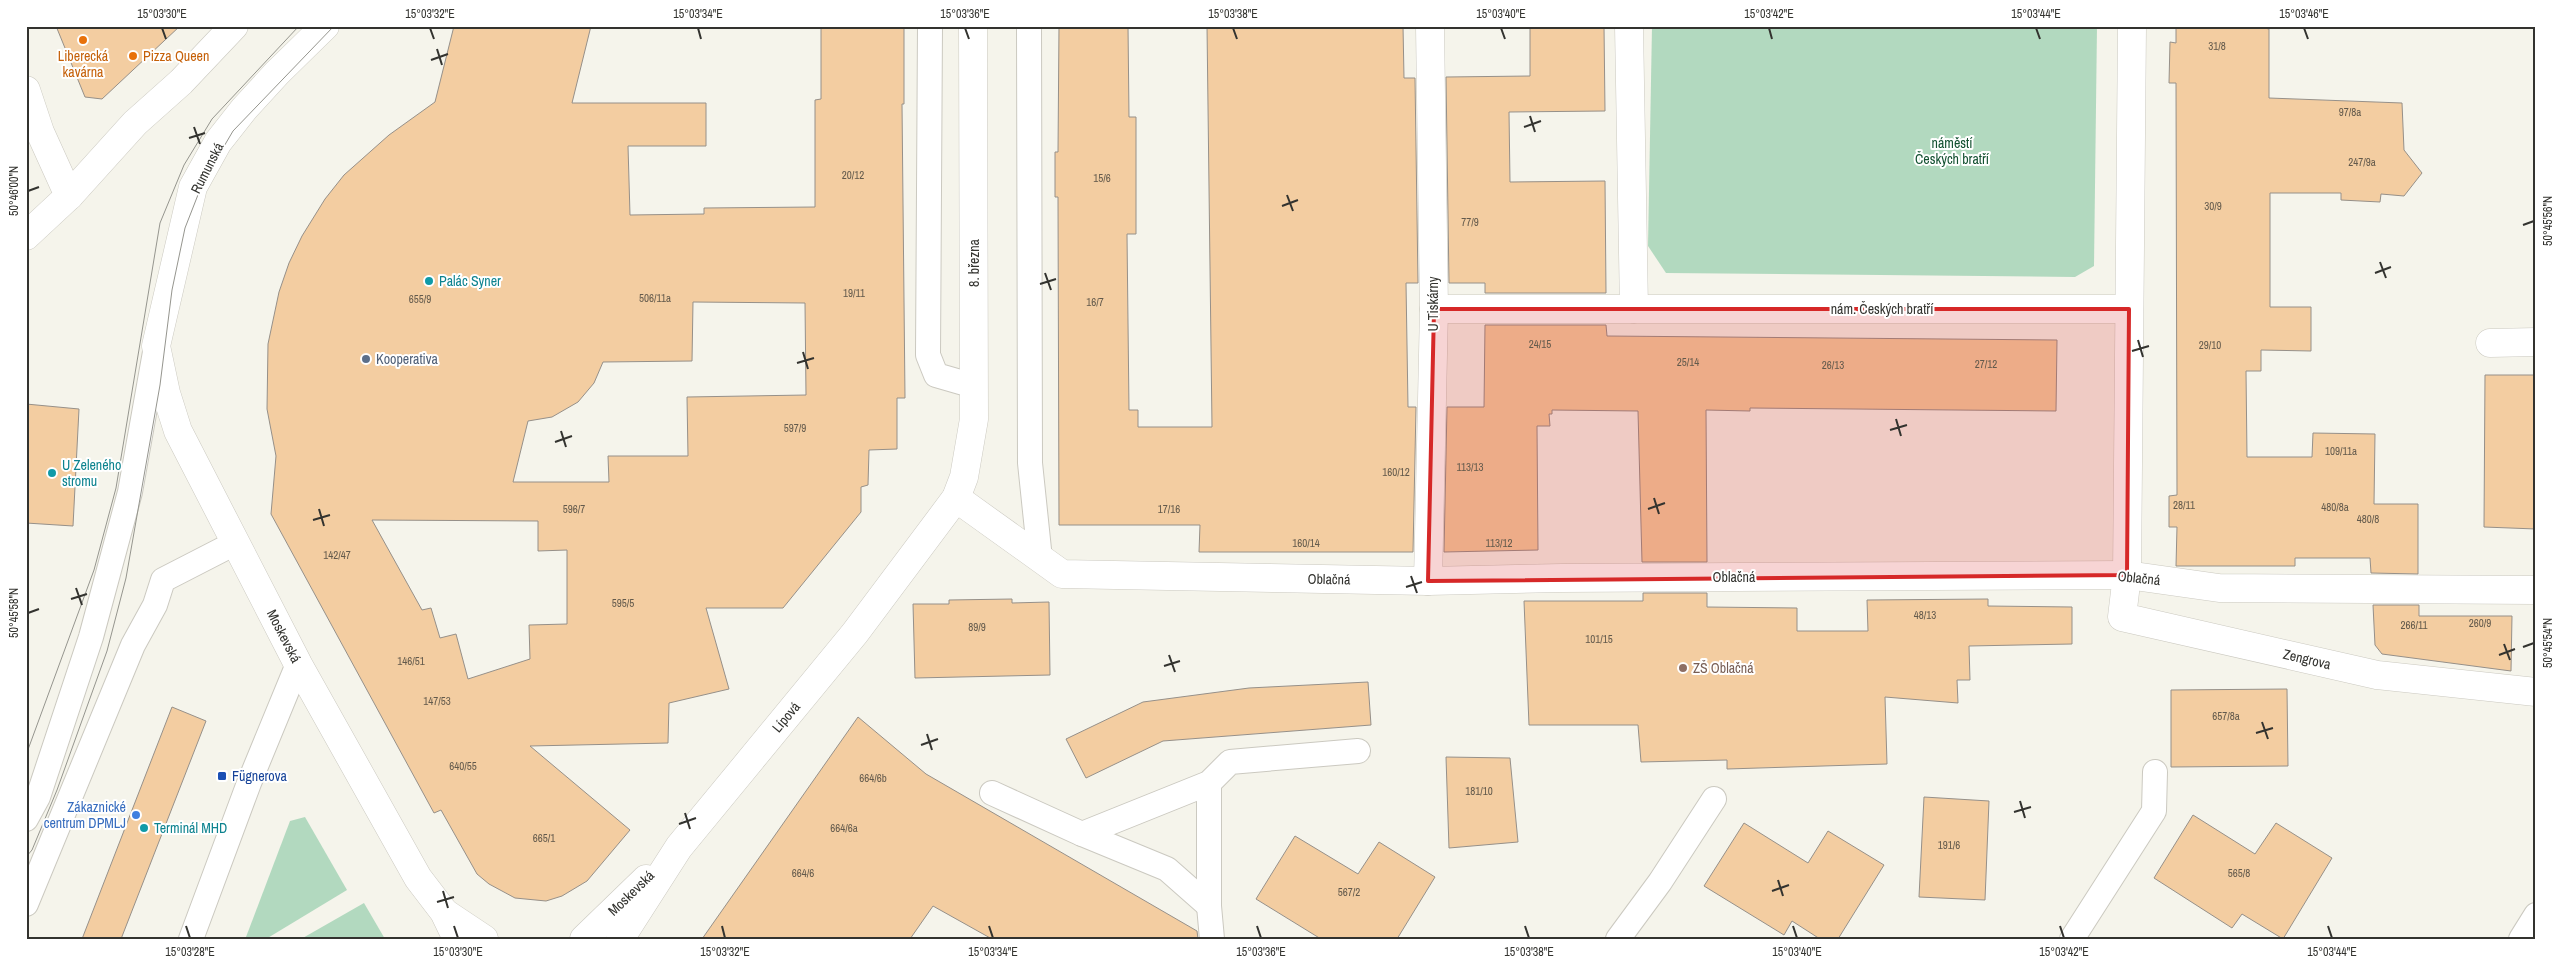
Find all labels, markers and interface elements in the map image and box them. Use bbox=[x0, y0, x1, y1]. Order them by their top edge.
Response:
text: 15°03'30"E bbox=[137, 6, 187, 22]
text: 15°03'32"E bbox=[405, 6, 455, 22]
text: 15°03'34"E bbox=[673, 6, 723, 22]
text: 15°03'36"E bbox=[940, 6, 990, 22]
text: 15°03'38"E bbox=[1208, 6, 1258, 22]
text: 15°03'40"E bbox=[1476, 6, 1526, 22]
text: 15°03'42"E bbox=[1744, 6, 1794, 22]
text: 15°03'44"E bbox=[2011, 6, 2061, 22]
text: 15°03'46"E bbox=[2279, 6, 2329, 22]
marker: Liberecká kavárna bbox=[77, 34, 89, 46]
house number: 31/8 bbox=[2208, 39, 2226, 53]
place label: Liberecká kavárna bbox=[58, 47, 109, 81]
place label: Pizza Queen bbox=[143, 47, 209, 65]
marker: Pizza Queen bbox=[127, 50, 139, 62]
house number: 97/8a bbox=[2339, 105, 2361, 119]
park label: náměstí Českých bratří bbox=[1915, 134, 1990, 168]
street label: Rumunská bbox=[187, 139, 228, 197]
house number: 247/9a bbox=[2348, 155, 2376, 169]
text: 50°46'00"N bbox=[6, 166, 22, 216]
house number: 20/12 bbox=[842, 168, 864, 182]
house number: 15/6 bbox=[1093, 171, 1111, 185]
text: 50°45'56"N bbox=[2540, 196, 2556, 246]
house number: 30/9 bbox=[2204, 199, 2222, 213]
house number: 77/9 bbox=[1461, 215, 1479, 229]
street label: 8. března bbox=[965, 238, 983, 287]
place label: Palác Syner bbox=[439, 272, 501, 290]
marker: Palác Syner bbox=[423, 275, 435, 287]
street label: U Tiskárny bbox=[1424, 276, 1442, 332]
house number: 19/11 bbox=[843, 286, 865, 300]
house number: 506/11a bbox=[639, 291, 671, 305]
house number: 655/9 bbox=[409, 292, 431, 306]
house number: 16/7 bbox=[1086, 295, 1104, 309]
street label: nám. Českých bratří bbox=[1831, 300, 1934, 318]
house number: 24/15 bbox=[1529, 337, 1551, 351]
house number: 29/10 bbox=[2199, 338, 2221, 352]
place label: Kooperativa bbox=[376, 350, 439, 368]
marker: Kooperativa bbox=[360, 353, 372, 365]
house number: 25/14 bbox=[1677, 355, 1699, 369]
house number: 27/12 bbox=[1975, 357, 1997, 371]
house number: 26/13 bbox=[1822, 358, 1844, 372]
house number: 597/9 bbox=[784, 421, 806, 435]
house number: 109/11a bbox=[2325, 444, 2357, 458]
place label: U Zeleného stromu bbox=[62, 456, 121, 490]
house number: 113/13 bbox=[1457, 460, 1483, 474]
house number: 160/12 bbox=[1382, 465, 1410, 479]
marker: U Zeleného stromu bbox=[46, 467, 58, 479]
house number: 28/11 bbox=[2173, 498, 2195, 512]
house number: 480/8a bbox=[2321, 500, 2349, 514]
house number: 596/7 bbox=[563, 502, 585, 516]
house number: 17/16 bbox=[1158, 502, 1180, 516]
house number: 480/8 bbox=[2357, 512, 2379, 526]
house number: 160/14 bbox=[1292, 536, 1320, 550]
house number: 113/12 bbox=[1486, 536, 1512, 550]
house number: 142/47 bbox=[323, 548, 351, 562]
street label: Oblačná bbox=[2117, 567, 2162, 589]
street label: Oblačná bbox=[1713, 568, 1756, 586]
street label: Oblačná bbox=[1307, 570, 1351, 588]
text: 50°45'58"N bbox=[6, 588, 22, 638]
house number: 595/5 bbox=[612, 596, 634, 610]
street label: Moskevská bbox=[263, 606, 305, 666]
house number: 48/13 bbox=[1914, 608, 1936, 622]
house number: 260/9 bbox=[2469, 616, 2491, 630]
house number: 266/11 bbox=[2401, 618, 2427, 632]
text: 50°45'54"N bbox=[2540, 618, 2556, 668]
house number: 89/9 bbox=[968, 620, 986, 634]
house number: 101/15 bbox=[1585, 632, 1613, 646]
street label: Zengrova bbox=[2281, 645, 2333, 673]
house number: 146/51 bbox=[397, 654, 425, 668]
place label: ZŠ Oblačná bbox=[1693, 659, 1754, 677]
marker: ZŠ Oblačná bbox=[1677, 662, 1689, 674]
house number: 147/53 bbox=[423, 694, 451, 708]
street label: Lípová bbox=[768, 698, 804, 736]
house number: 657/8a bbox=[2212, 709, 2240, 723]
house number: 640/55 bbox=[449, 759, 477, 773]
place label: Fügnerova bbox=[232, 767, 287, 785]
marker: Fügnerova bbox=[216, 770, 228, 782]
house number: 664/6b bbox=[859, 771, 887, 785]
house number: 181/10 bbox=[1465, 784, 1493, 798]
place label: Zákaznické centrum DPMLJ bbox=[44, 798, 126, 832]
marker: Zákaznické centrum DPMLJ bbox=[130, 809, 142, 821]
place label: Terminál MHD bbox=[154, 819, 227, 837]
house number: 664/6a bbox=[830, 821, 858, 835]
marker: Terminál MHD bbox=[138, 822, 150, 834]
house number: 665/1 bbox=[533, 831, 555, 845]
house number: 191/6 bbox=[1938, 838, 1960, 852]
street label: Moskevská bbox=[604, 866, 658, 919]
house number: 664/6 bbox=[792, 866, 814, 880]
house number: 565/8 bbox=[2228, 866, 2250, 880]
house number: 567/2 bbox=[1338, 885, 1360, 899]
text: 15°03'28"E bbox=[165, 944, 215, 960]
text: 15°03'30"E bbox=[433, 944, 483, 960]
text: 15°03'32"E bbox=[700, 944, 750, 960]
text: 15°03'34"E bbox=[968, 944, 1018, 960]
text: 15°03'36"E bbox=[1236, 944, 1286, 960]
text: 15°03'38"E bbox=[1504, 944, 1554, 960]
text: 15°03'40"E bbox=[1772, 944, 1822, 960]
text: 15°03'42"E bbox=[2039, 944, 2089, 960]
text: 15°03'44"E bbox=[2307, 944, 2357, 960]

